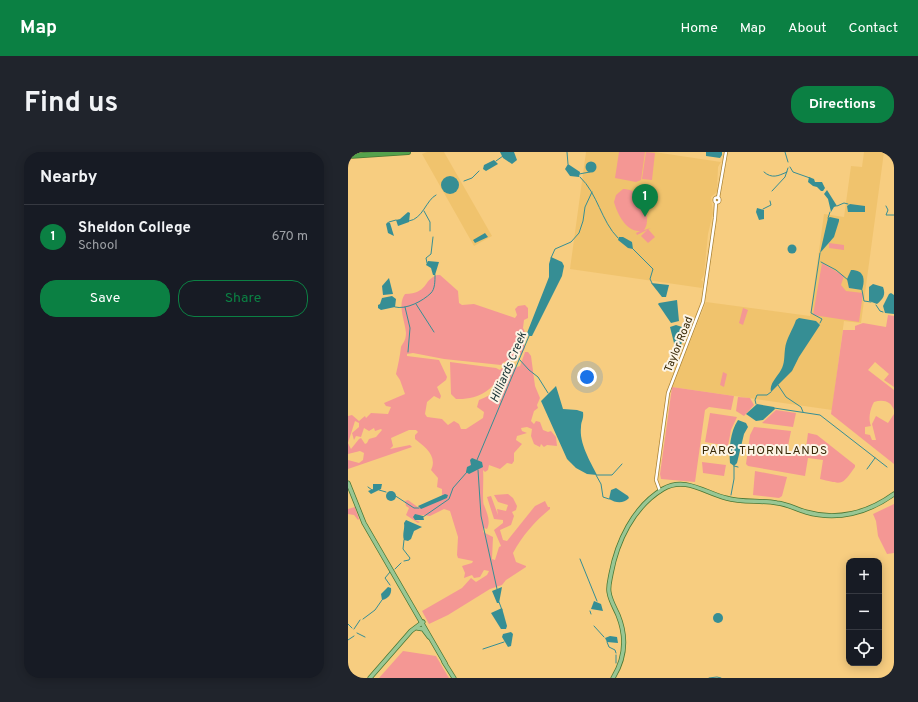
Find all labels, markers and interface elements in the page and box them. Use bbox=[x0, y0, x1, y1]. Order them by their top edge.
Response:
text: Map bbox=[20, 16, 57, 40]
text: Home bbox=[681, 20, 718, 37]
text: Map bbox=[740, 20, 766, 37]
text: About bbox=[788, 20, 827, 37]
text: Contact bbox=[849, 20, 898, 37]
text: Find us bbox=[24, 86, 118, 122]
button: Directions bbox=[791, 86, 894, 123]
text: Nearby bbox=[40, 167, 97, 189]
pin: 1 bbox=[632, 184, 658, 217]
text: Sheldon College bbox=[78, 219, 191, 238]
text: 1 bbox=[50, 229, 56, 245]
text: 670 m bbox=[272, 229, 308, 245]
text: School bbox=[78, 238, 118, 254]
button: Save bbox=[40, 280, 170, 317]
button: Share bbox=[178, 280, 308, 317]
street label: Taylor Road bbox=[661, 315, 696, 374]
water label: Hilliards Creek bbox=[487, 329, 531, 405]
your location bbox=[577, 367, 597, 387]
district label: PARC THORNLANDS bbox=[702, 443, 828, 459]
map controls bbox=[846, 558, 882, 666]
button: + bbox=[846, 558, 882, 594]
button: − bbox=[846, 594, 882, 630]
button: locate bbox=[846, 630, 882, 666]

